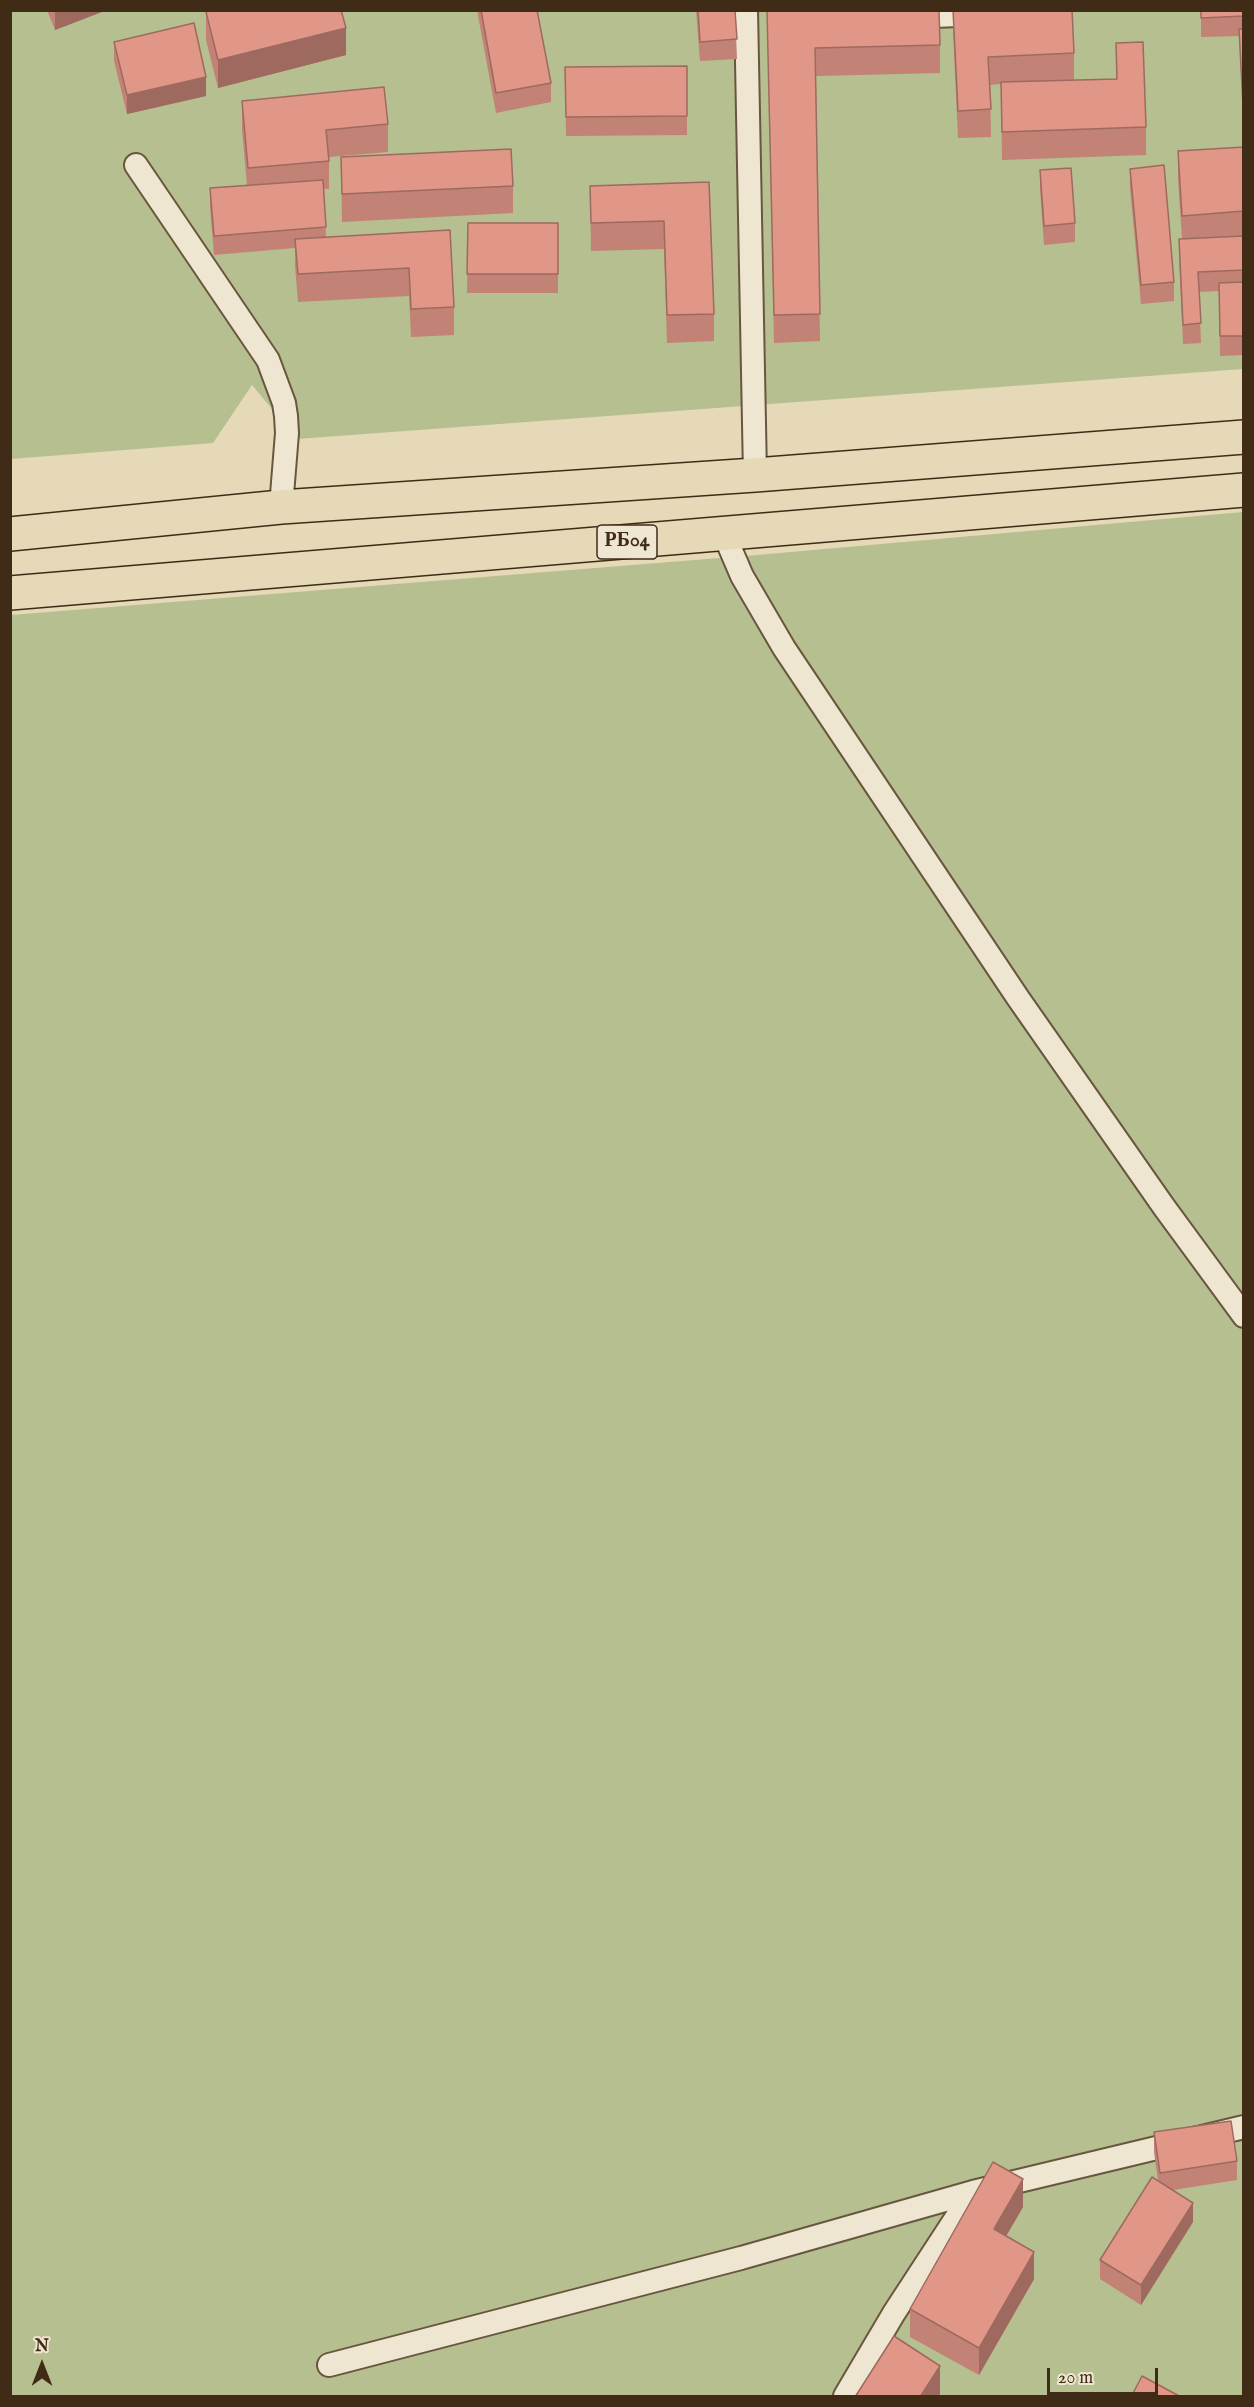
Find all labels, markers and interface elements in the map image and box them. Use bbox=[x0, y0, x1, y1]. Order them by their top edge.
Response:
road number: РБ04 bbox=[597, 525, 657, 559]
north arrow bbox=[12, 2335, 72, 2395]
text: N bbox=[35, 2337, 49, 2357]
scale bar bbox=[1050, 2356, 1161, 2394]
text: 20 m bbox=[1058, 2367, 1093, 2390]

